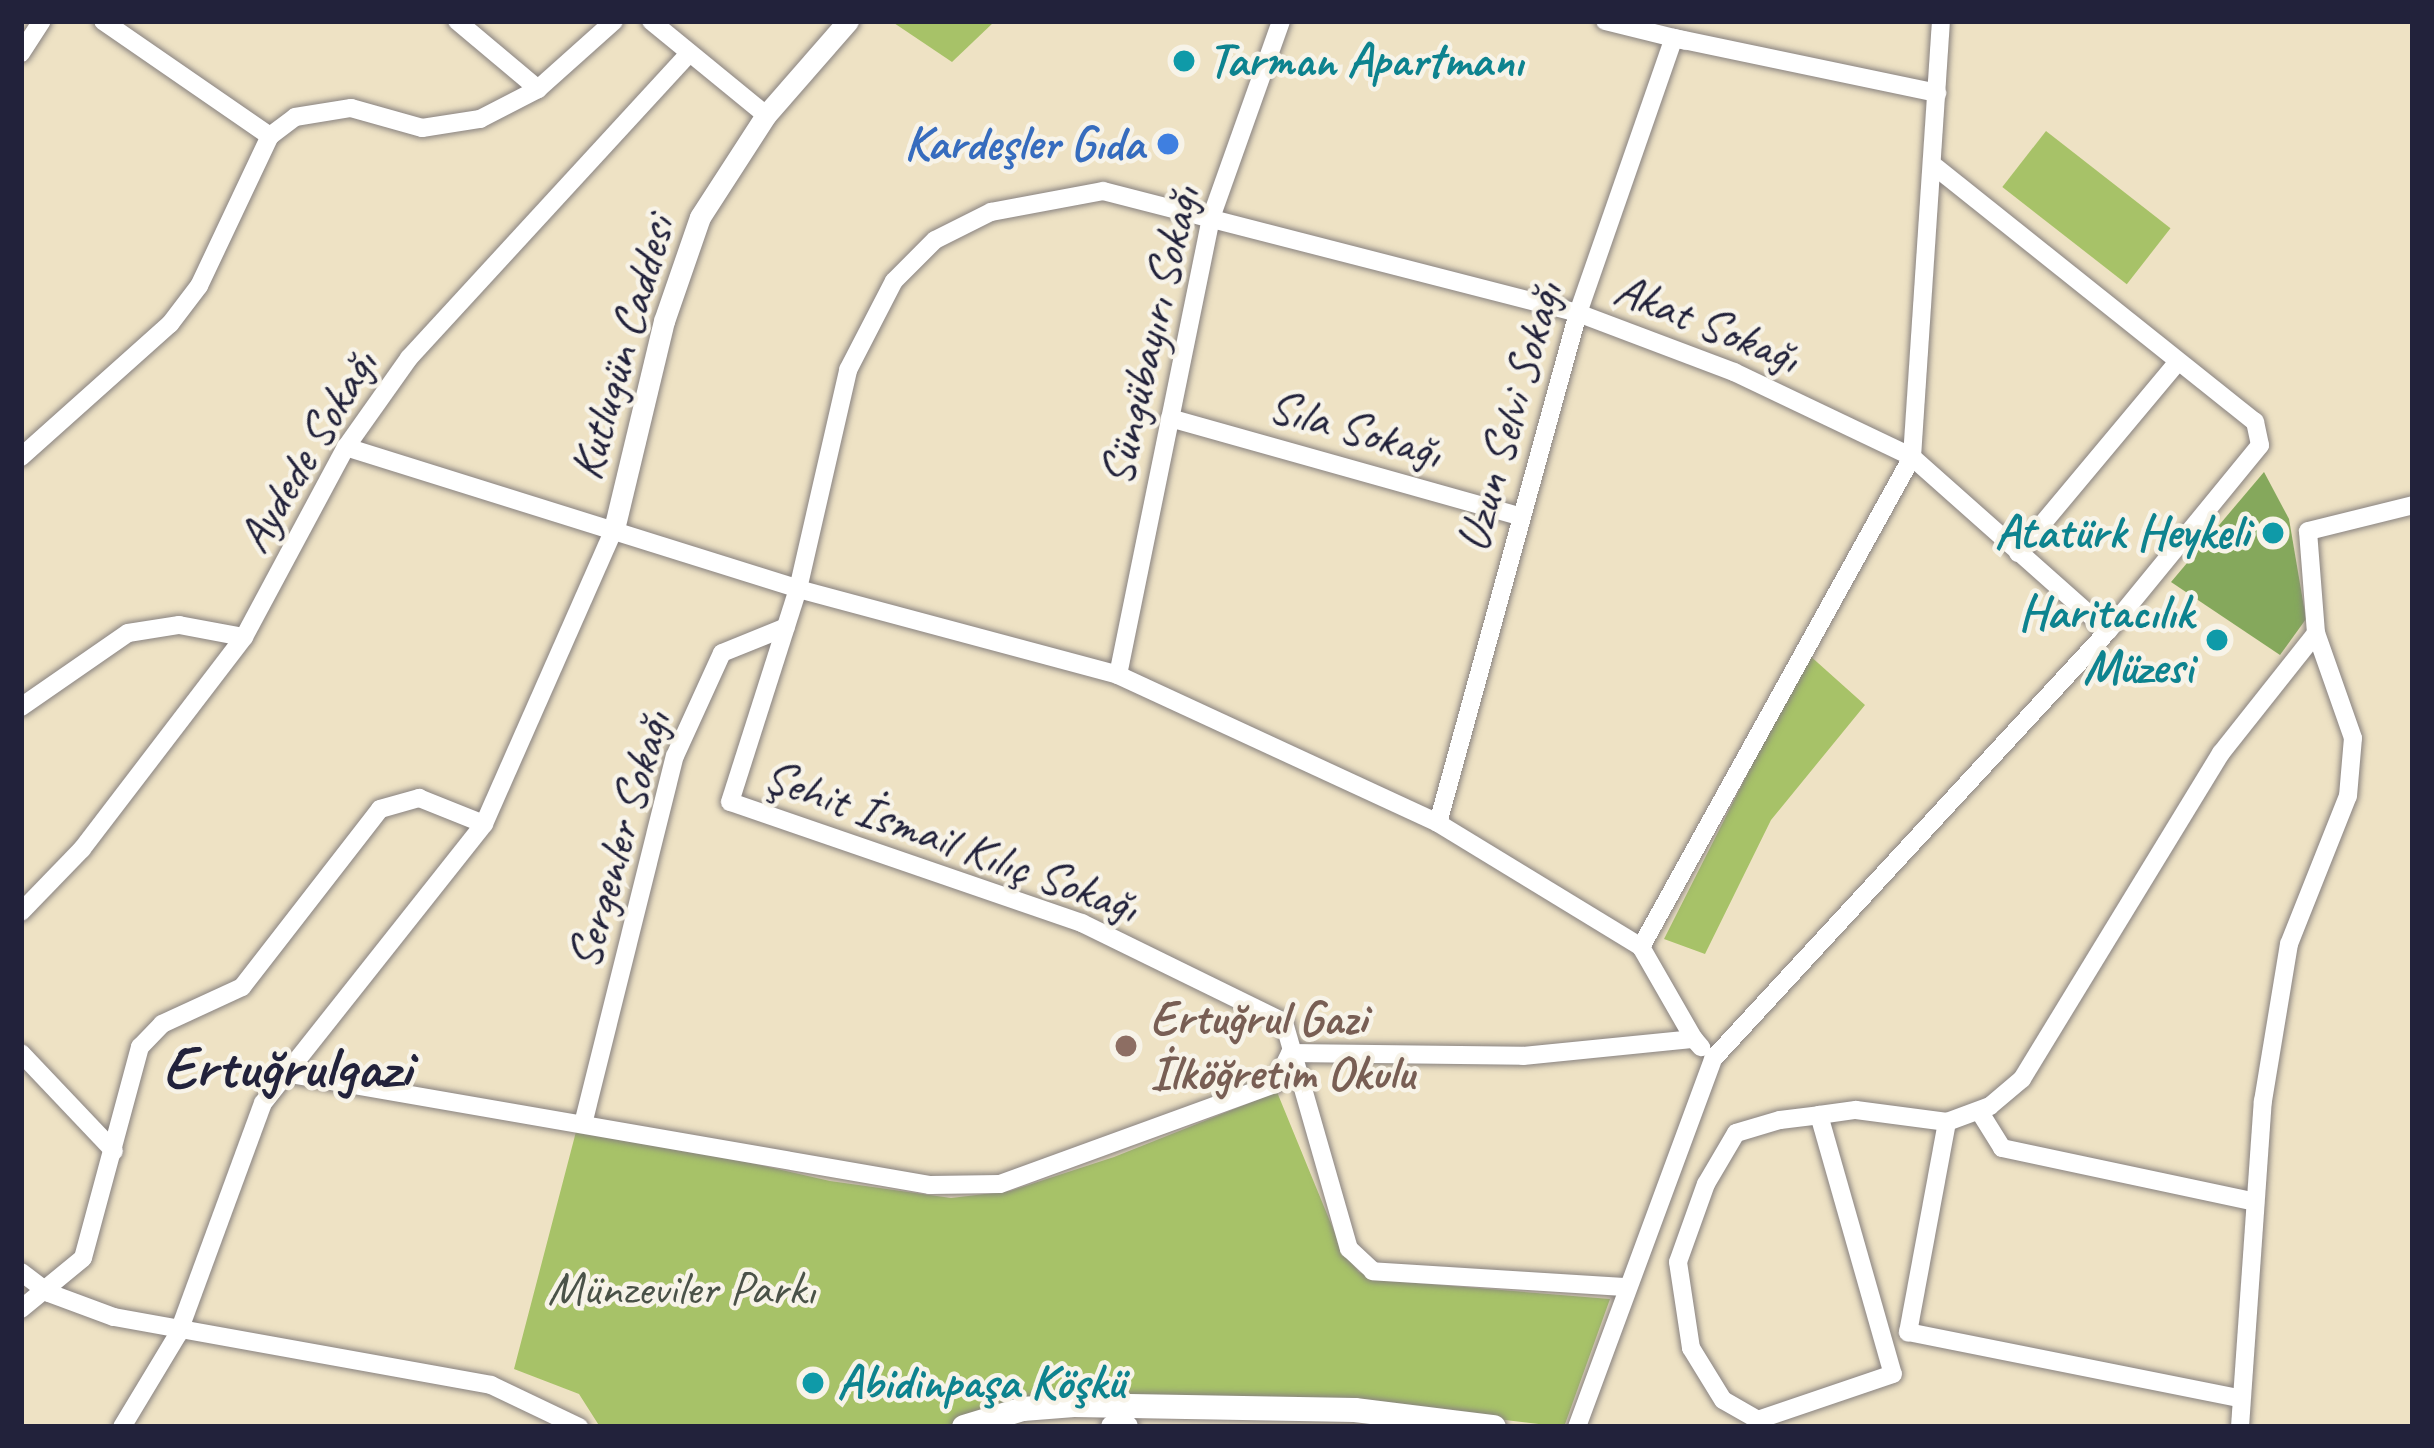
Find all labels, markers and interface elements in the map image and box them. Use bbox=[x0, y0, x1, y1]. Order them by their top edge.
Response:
place label: Tarman Apartmanı bbox=[1208, 32, 1522, 90]
marker: Tarman Apartmanı bbox=[1171, 48, 1197, 74]
place label: Kardeşler Gıda bbox=[904, 115, 1144, 173]
marker: Kardeşler Gıda bbox=[1155, 131, 1181, 157]
street label: Süngübayırı Sokağı bbox=[1088, 181, 1212, 491]
street label: Kutlugün Caddesi bbox=[557, 210, 687, 486]
street label: Akat Sokağı bbox=[1607, 260, 1807, 386]
street label: Uzun Selvi Sokağı bbox=[1443, 276, 1575, 558]
street label: Aydede Sokağı bbox=[225, 341, 389, 561]
street label: Sıla Sokağı bbox=[1263, 377, 1447, 481]
place label: Atatürk Heykeli bbox=[1995, 504, 2249, 562]
marker: Atatürk Heykeli bbox=[2260, 520, 2286, 546]
place label: Haritacılık Müzesi bbox=[2019, 583, 2193, 696]
marker: Haritacılık Müzesi bbox=[2204, 627, 2230, 653]
street label: Sergenler Sokağı bbox=[555, 705, 683, 975]
street label: Şehit İsmail Kılıç Sokağı bbox=[756, 747, 1146, 935]
place label: Ertuğrul Gazi İlköğretim Okulu bbox=[1150, 989, 1414, 1102]
district label: Ertuğrulgazi bbox=[163, 1031, 411, 1103]
marker: Ertuğrul Gazi İlköğretim Okulu bbox=[1113, 1033, 1139, 1059]
park label: Münzeviler Parkı bbox=[547, 1260, 815, 1318]
place label: Abidinpaşa Köşkü bbox=[837, 1354, 1124, 1412]
marker: Abidinpaşa Köşkü bbox=[800, 1370, 826, 1396]

